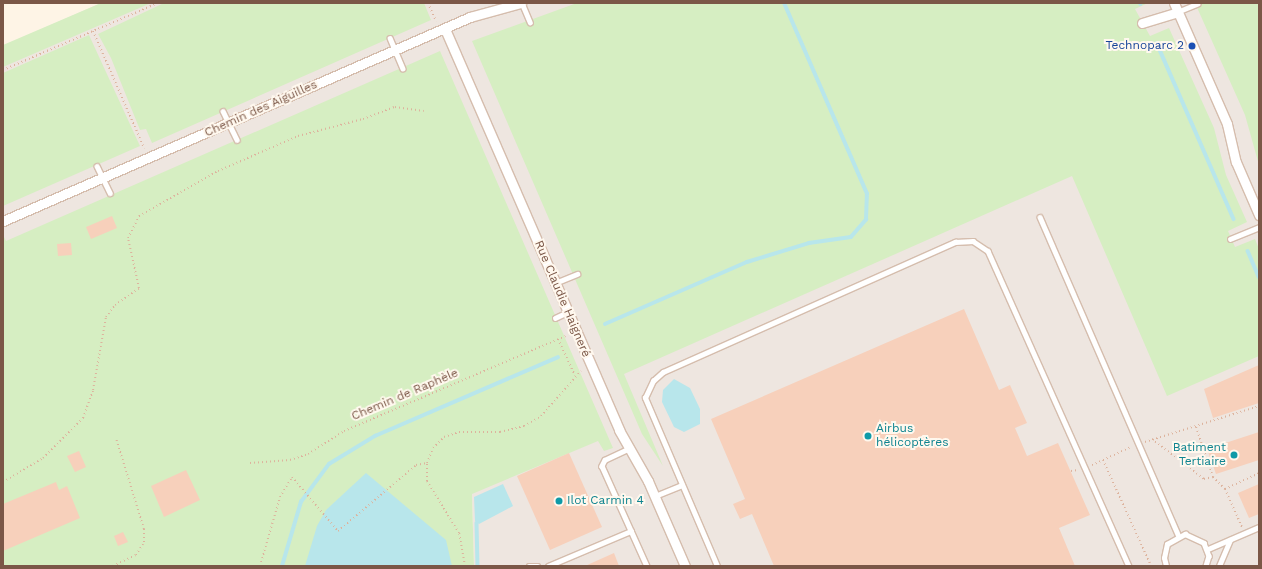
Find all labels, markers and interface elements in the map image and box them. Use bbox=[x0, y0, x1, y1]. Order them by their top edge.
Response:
place label: Technoparc 2 bbox=[1106, 39, 1184, 53]
marker: Technoparc 2 bbox=[1187, 41, 1197, 51]
street label: Chemin des Aiguilles bbox=[202, 78, 320, 140]
street label: Rue Claudie Haigneré bbox=[531, 239, 593, 359]
street label: Chemin de Raphèle bbox=[349, 366, 461, 424]
place label: Airbus hélicoptères bbox=[876, 422, 948, 450]
marker: Airbus hélicoptères bbox=[863, 431, 873, 441]
place label: Batiment Tertiaire bbox=[1173, 441, 1226, 469]
marker: Batiment Tertiaire bbox=[1229, 450, 1239, 460]
place label: Ilot Carmin 4 bbox=[567, 494, 644, 508]
marker: Ilot Carmin 4 bbox=[554, 496, 564, 506]

